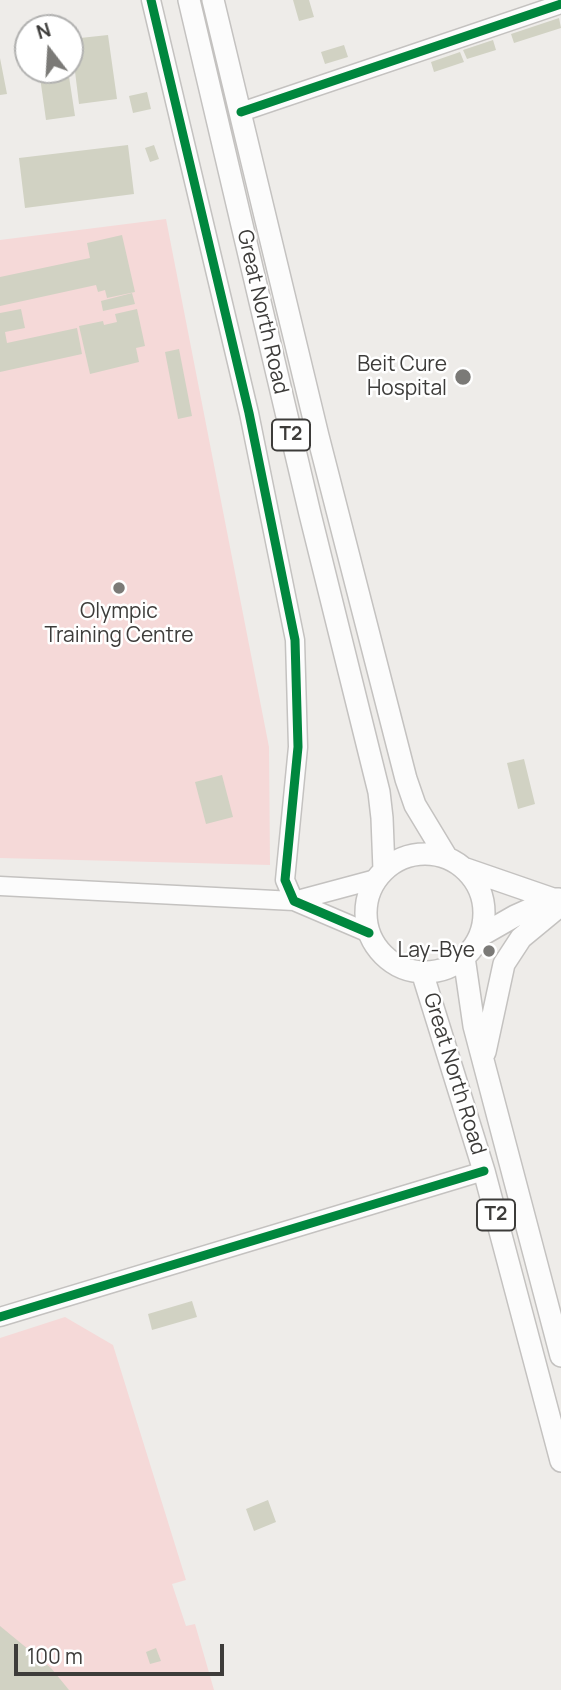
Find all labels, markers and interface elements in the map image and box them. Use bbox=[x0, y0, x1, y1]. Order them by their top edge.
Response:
north arrow bbox=[14, 14, 84, 84]
text: N bbox=[33, 16, 54, 45]
street label: Great North Road bbox=[231, 227, 293, 397]
place label: Beit Cure Hospital bbox=[357, 352, 447, 402]
marker: Beit Cure Hospital bbox=[453, 367, 473, 387]
road number: T2 bbox=[272, 420, 310, 450]
marker: Olympic Training Centre bbox=[111, 580, 127, 596]
place label: Olympic Training Centre bbox=[44, 599, 194, 649]
place label: Lay-Bye bbox=[398, 938, 475, 964]
marker: Lay-Bye bbox=[481, 943, 497, 959]
street label: Great North Road bbox=[417, 990, 491, 1158]
road number: T2 bbox=[477, 1200, 515, 1231]
scale bar bbox=[18, 1630, 228, 1674]
text: 100 m bbox=[27, 1642, 83, 1670]

